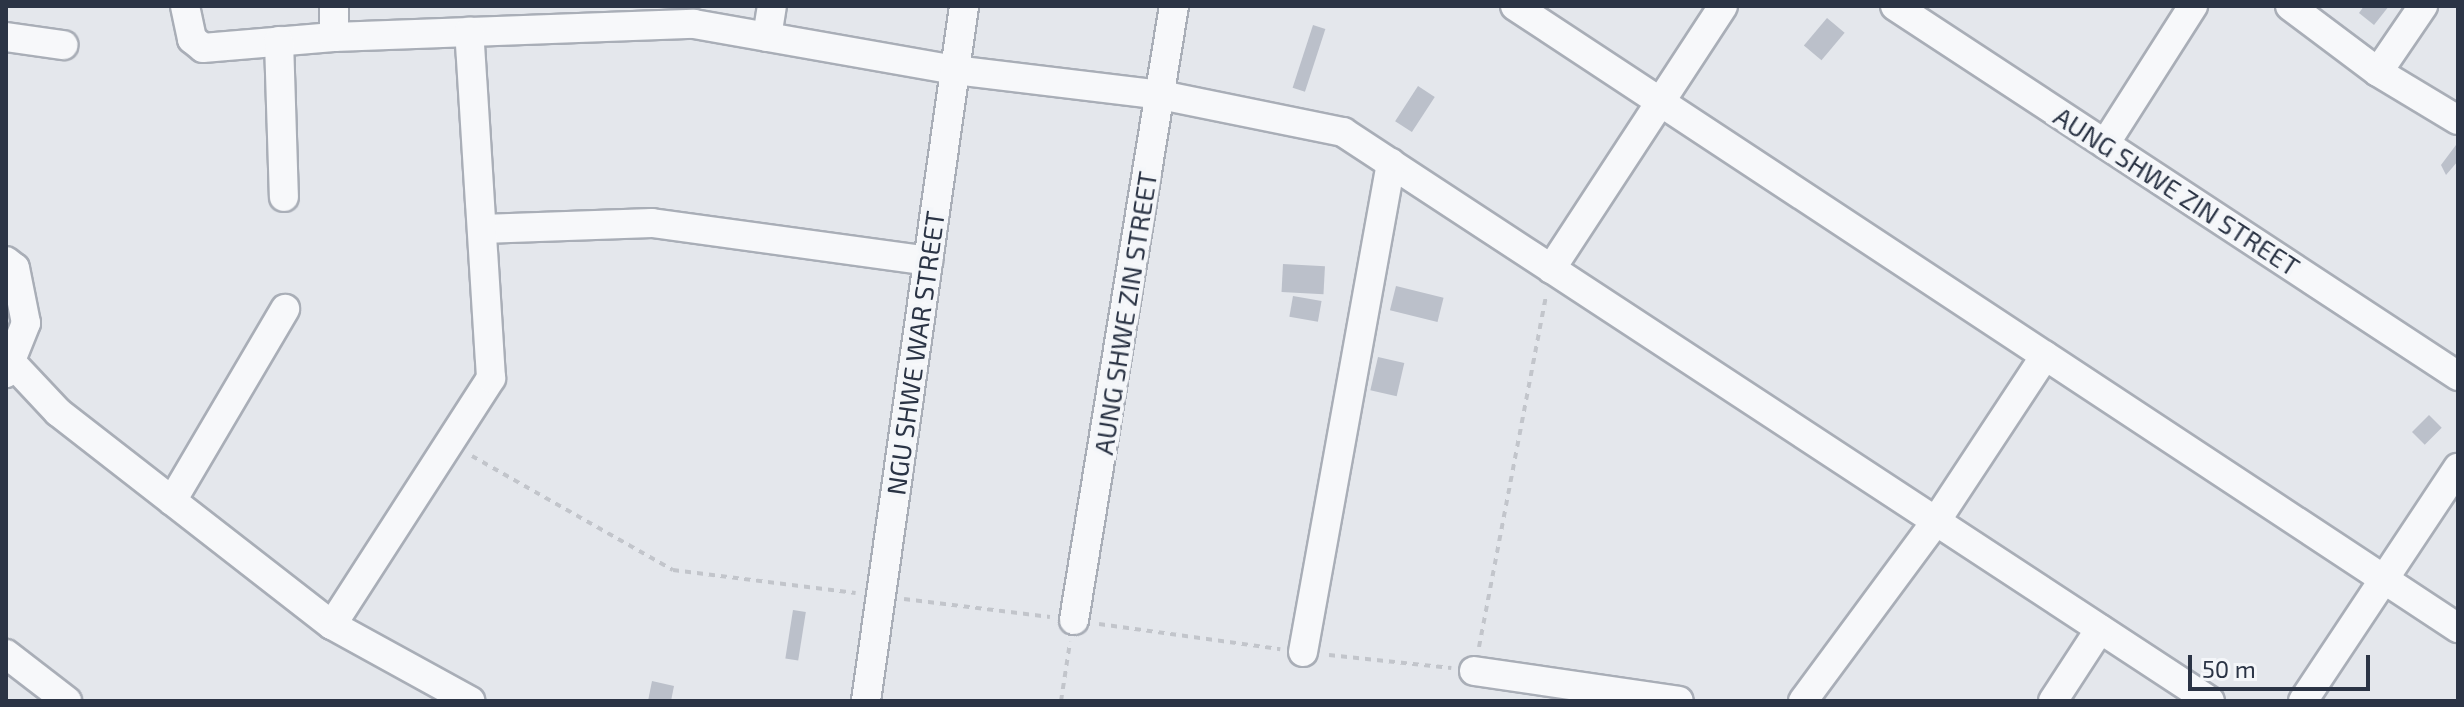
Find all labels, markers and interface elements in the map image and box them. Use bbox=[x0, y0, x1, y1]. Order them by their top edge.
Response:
street label: AUNG SHWE ZIN STREET bbox=[2048, 100, 2306, 282]
street label: AUNG SHWE ZIN STREET bbox=[1087, 169, 1163, 457]
street label: NGU SHWE WAR STREET bbox=[880, 209, 950, 497]
scale bar bbox=[2192, 639, 2374, 689]
text: 50 m bbox=[2202, 654, 2256, 683]

